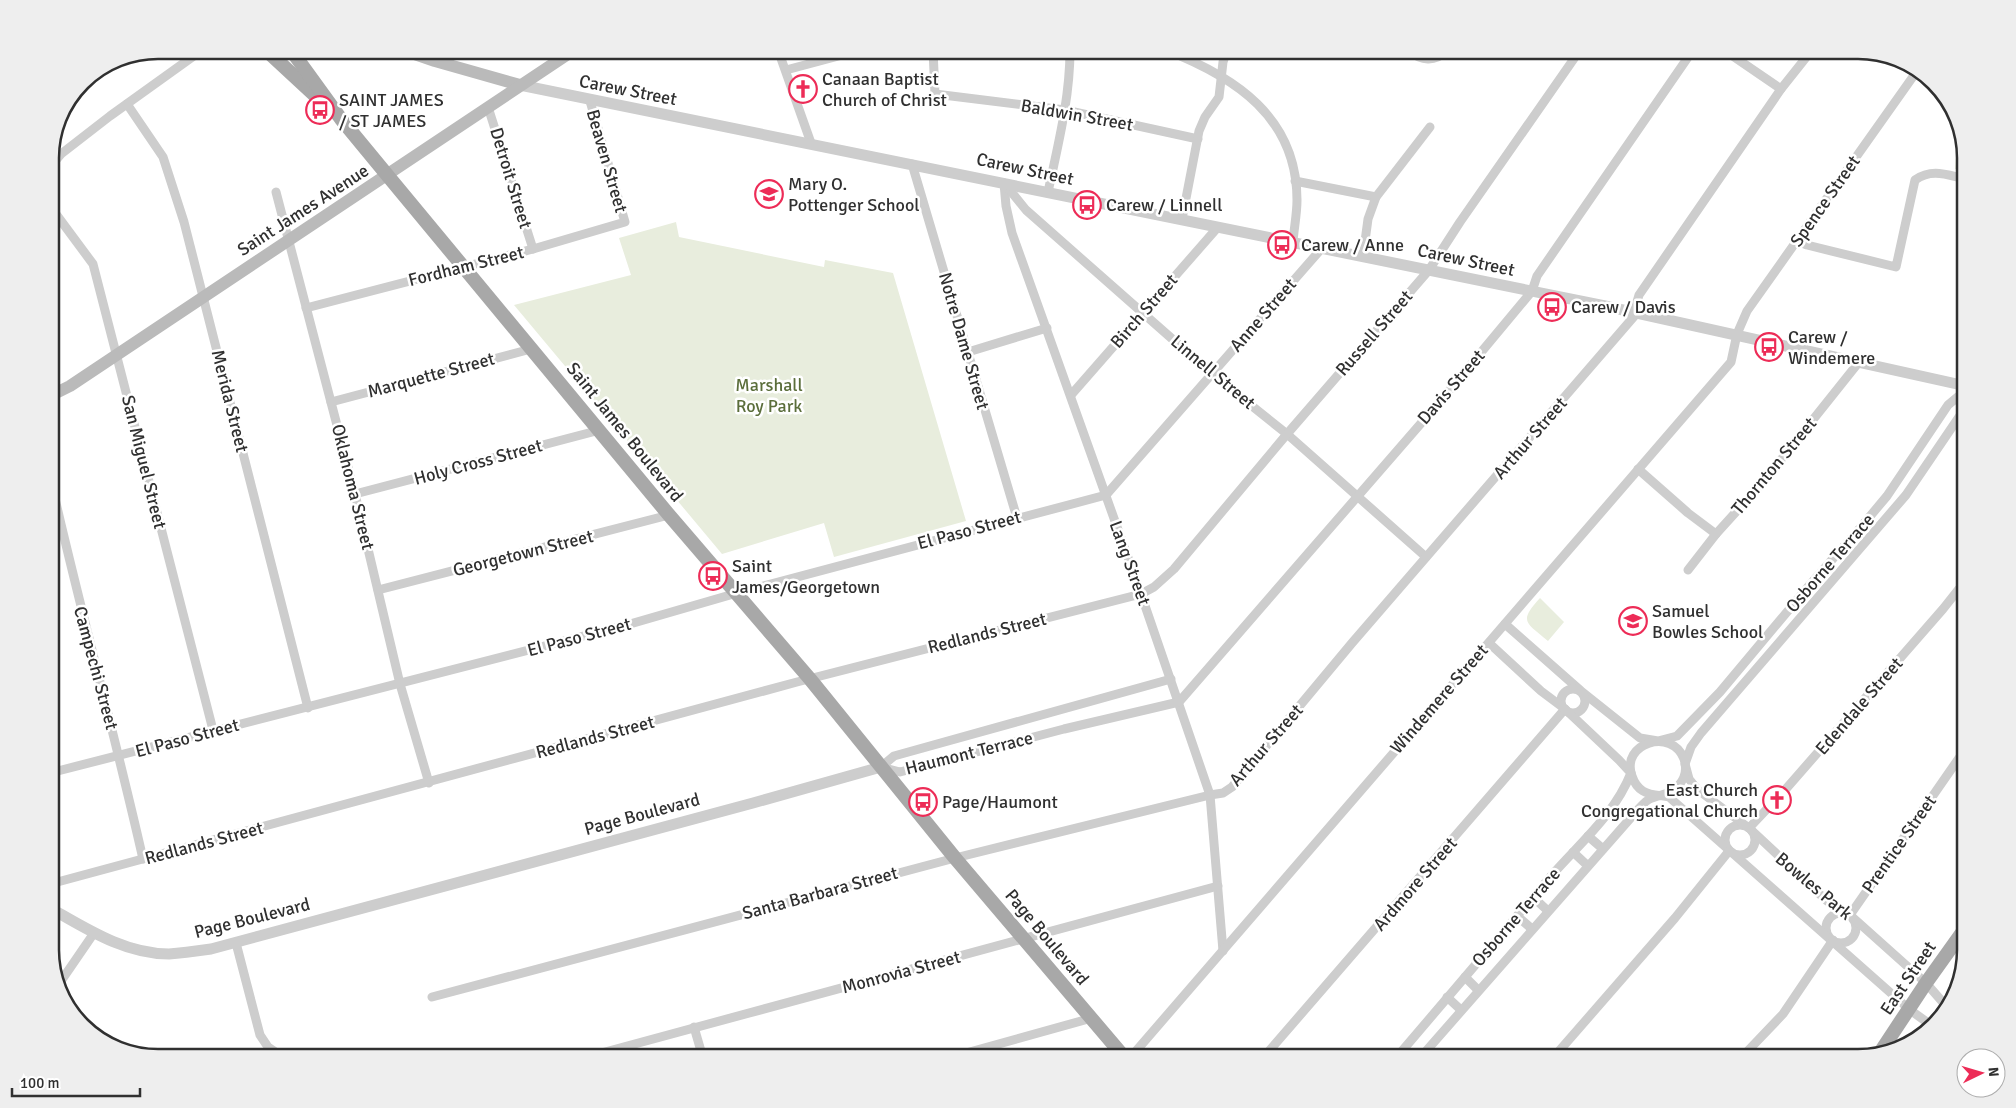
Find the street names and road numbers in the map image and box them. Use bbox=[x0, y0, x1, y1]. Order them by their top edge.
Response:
street label: Carew Street bbox=[577, 70, 679, 110]
street label: Baldwin Street bbox=[1019, 94, 1135, 136]
street label: Beaven Street bbox=[582, 107, 632, 215]
street label: Detroit Street bbox=[485, 125, 537, 231]
street label: Carew Street bbox=[974, 148, 1076, 190]
street label: Spence Street bbox=[1785, 151, 1865, 251]
street label: Saint James Avenue bbox=[233, 159, 373, 261]
street label: Carew Street bbox=[1415, 239, 1517, 281]
street label: Fordham Street bbox=[406, 241, 526, 291]
street label: Birch Street bbox=[1106, 269, 1182, 353]
street label: Notre Dame Street bbox=[934, 270, 994, 412]
street label: Anne Street bbox=[1225, 274, 1301, 356]
street label: Russell Street bbox=[1331, 286, 1417, 380]
street label: Linnell Street bbox=[1166, 330, 1260, 414]
street label: Davis Street bbox=[1413, 345, 1489, 429]
street label: Merida Street bbox=[207, 347, 253, 455]
street label: Marquette Street bbox=[365, 347, 497, 403]
street label: Saint James Boulevard bbox=[562, 358, 688, 506]
street label: San Miguel Street bbox=[117, 393, 171, 531]
street label: Arthur Street bbox=[1488, 393, 1572, 483]
street label: Thornton Street bbox=[1727, 413, 1821, 519]
street label: Oklahoma Street bbox=[327, 422, 379, 552]
street label: Holy Cross Street bbox=[411, 434, 545, 490]
street label: El Paso Street bbox=[915, 506, 1023, 554]
street label: Osborne Terrace bbox=[1781, 509, 1879, 617]
street label: Lang Street bbox=[1105, 518, 1155, 608]
street label: Georgetown Street bbox=[451, 525, 595, 581]
street label: Campechi Street bbox=[69, 604, 123, 732]
street label: Redlands Street bbox=[925, 608, 1049, 658]
street label: El Paso Street bbox=[525, 613, 633, 661]
street label: Windemere Street bbox=[1385, 640, 1493, 758]
street label: Edendale Street bbox=[1811, 653, 1907, 759]
street label: Arthur Street bbox=[1224, 700, 1308, 790]
street label: Redlands Street bbox=[533, 711, 657, 763]
street label: El Paso Street bbox=[133, 714, 241, 762]
street label: Haumont Terrace bbox=[903, 727, 1035, 779]
street label: Page Boulevard bbox=[582, 788, 702, 840]
street label: Prentice Street bbox=[1857, 791, 1941, 897]
street label: Redlands Street bbox=[142, 817, 266, 869]
street label: Ardmore Street bbox=[1368, 833, 1462, 935]
street label: Bowles Park bbox=[1771, 847, 1857, 925]
street label: Santa Barbara Street bbox=[740, 862, 900, 924]
street label: Osborne Terrace bbox=[1467, 863, 1565, 971]
street label: Page Boulevard bbox=[1000, 884, 1094, 990]
street label: Page Boulevard bbox=[192, 893, 312, 943]
street label: East Street bbox=[1875, 937, 1941, 1019]
street label: Monrovia Street bbox=[839, 946, 963, 998]

